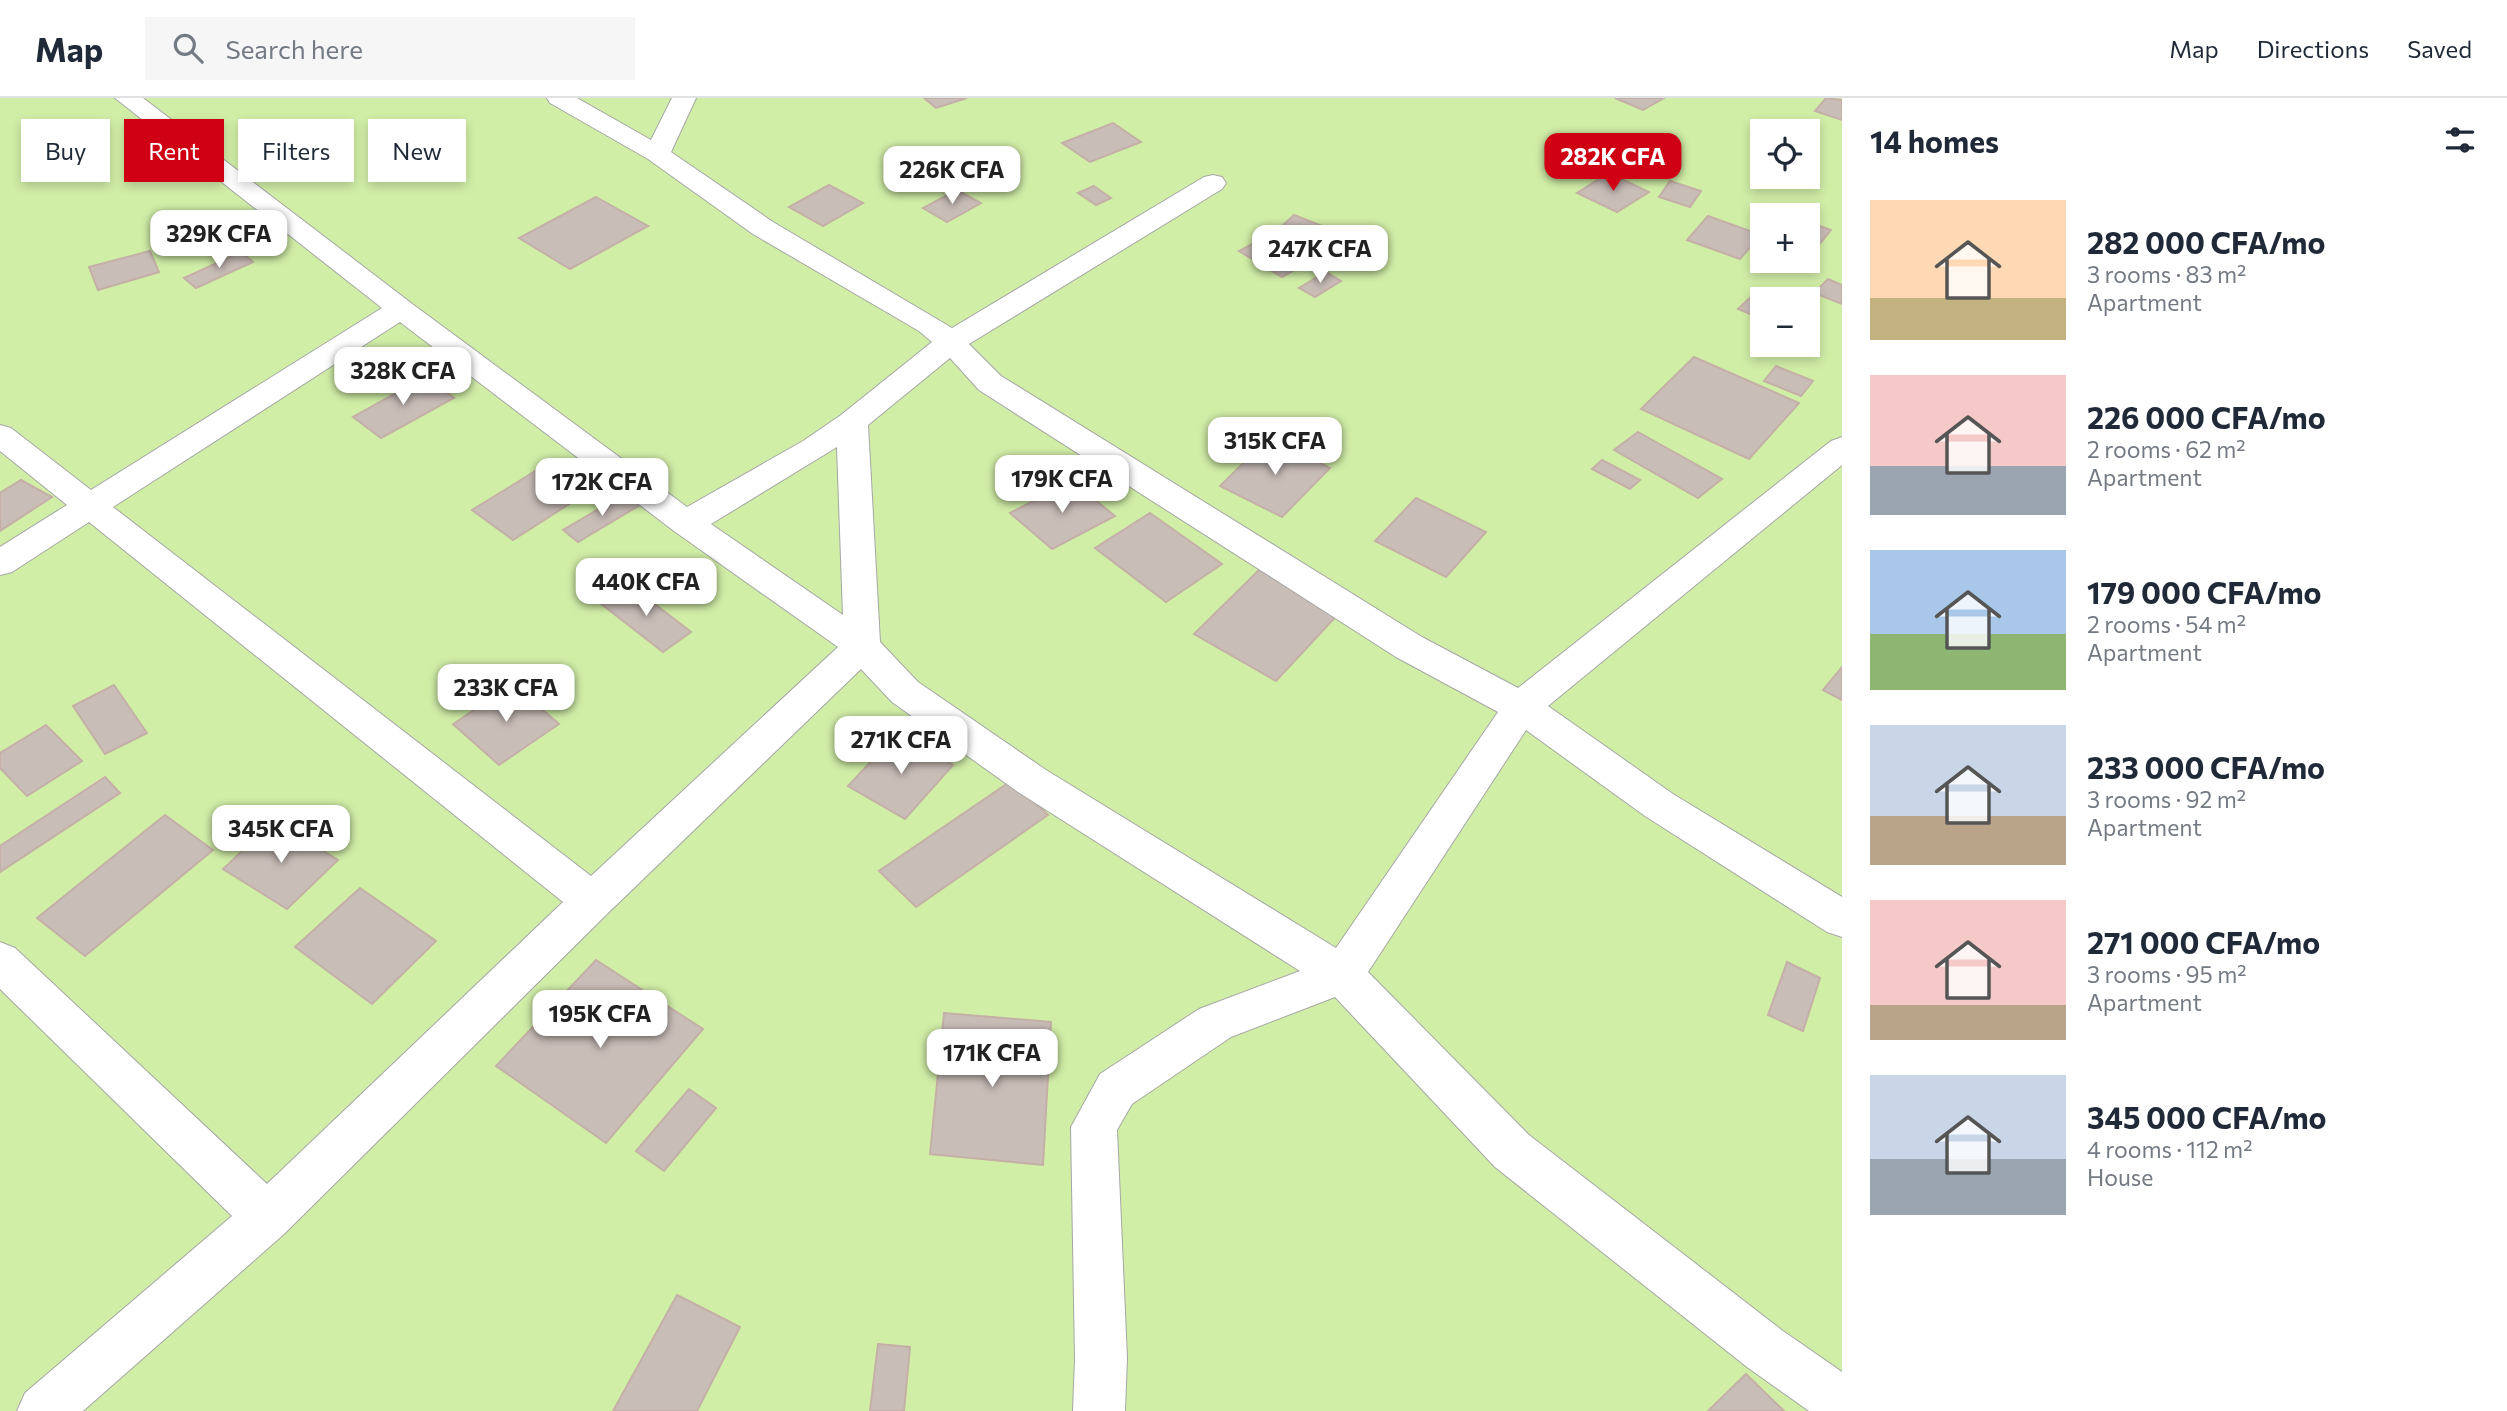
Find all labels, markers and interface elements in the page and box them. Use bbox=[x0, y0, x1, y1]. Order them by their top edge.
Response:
search box bbox=[145, 17, 635, 80]
text: Map bbox=[35, 28, 103, 69]
icon: search bbox=[169, 29, 207, 67]
text: Search here bbox=[225, 33, 363, 64]
text: Map bbox=[2169, 34, 2219, 63]
text: Directions bbox=[2257, 34, 2369, 63]
text: Saved bbox=[2407, 34, 2472, 63]
chip: Buy bbox=[21, 119, 110, 182]
chip: Rent bbox=[124, 119, 224, 182]
chip: Filters bbox=[238, 119, 354, 182]
chip: New bbox=[368, 119, 466, 182]
map controls bbox=[1750, 119, 1820, 357]
button: locate bbox=[1750, 119, 1820, 189]
icon: filters bbox=[2441, 121, 2479, 159]
text: 14 homes bbox=[1870, 122, 1999, 159]
pin: 282K CFA bbox=[1541, 134, 1685, 193]
text: 282K CFA bbox=[1560, 142, 1666, 170]
pin: 226K CFA bbox=[880, 146, 1024, 206]
text: 226K CFA bbox=[899, 155, 1005, 183]
button: + bbox=[1750, 203, 1820, 273]
pin: 329K CFA bbox=[147, 211, 291, 270]
text: 329K CFA bbox=[166, 219, 272, 247]
text: 282 000 CFA/mo bbox=[2087, 223, 2325, 260]
pin: 247K CFA bbox=[1248, 226, 1392, 285]
icon: home bbox=[1926, 228, 2010, 312]
text: 247K CFA bbox=[1268, 234, 1372, 262]
text: 3 rooms · 83 m² bbox=[2087, 260, 2246, 288]
button: − bbox=[1750, 287, 1820, 357]
text: Apartment bbox=[2087, 288, 2202, 316]
pin: 328K CFA bbox=[331, 348, 475, 407]
text: 328K CFA bbox=[350, 356, 456, 384]
text: 226 000 CFA/mo bbox=[2087, 398, 2326, 435]
icon: home bbox=[1926, 403, 2010, 487]
pin: 315K CFA bbox=[1203, 418, 1347, 477]
text: 315K CFA bbox=[1224, 426, 1326, 454]
text: 2 rooms · 62 m² bbox=[2087, 435, 2246, 463]
pin: 179K CFA bbox=[990, 456, 1134, 515]
pin: 172K CFA bbox=[530, 458, 674, 518]
text: Apartment bbox=[2087, 463, 2202, 491]
text: 179K CFA bbox=[1011, 464, 1113, 492]
text: 172K CFA bbox=[551, 467, 653, 495]
pin: 440K CFA bbox=[574, 559, 718, 618]
text: 440K CFA bbox=[592, 567, 700, 595]
text: 179 000 CFA/mo bbox=[2087, 573, 2322, 610]
icon: home bbox=[1926, 578, 2010, 662]
text: 2 rooms · 54 m² bbox=[2087, 610, 2246, 638]
text: Apartment bbox=[2087, 638, 2202, 666]
pin: 233K CFA bbox=[434, 664, 578, 724]
text: 233K CFA bbox=[454, 673, 558, 701]
pin: 271K CFA bbox=[829, 716, 973, 776]
text: 271K CFA bbox=[850, 725, 952, 753]
text: 233 000 CFA/mo bbox=[2087, 748, 2325, 785]
icon: home bbox=[1926, 753, 2010, 837]
text: 3 rooms · 92 m² bbox=[2087, 785, 2246, 813]
pin: 345K CFA bbox=[209, 806, 353, 865]
text: Apartment bbox=[2087, 813, 2202, 841]
text: 345K CFA bbox=[228, 814, 334, 842]
text: 271 000 CFA/mo bbox=[2087, 923, 2320, 960]
icon: home bbox=[1926, 928, 2010, 1012]
text: 3 rooms · 95 m² bbox=[2087, 960, 2246, 988]
text: Apartment bbox=[2087, 988, 2202, 1016]
pin: 195K CFA bbox=[528, 990, 672, 1050]
text: 195K CFA bbox=[548, 999, 652, 1027]
pin: 171K CFA bbox=[920, 1030, 1064, 1089]
text: 171K CFA bbox=[943, 1038, 1041, 1066]
text: 345 000 CFA/mo bbox=[2087, 1098, 2327, 1135]
icon: home bbox=[1926, 1103, 2010, 1187]
text: 4 rooms · 112 m² bbox=[2087, 1135, 2252, 1163]
text: House bbox=[2087, 1163, 2153, 1191]

